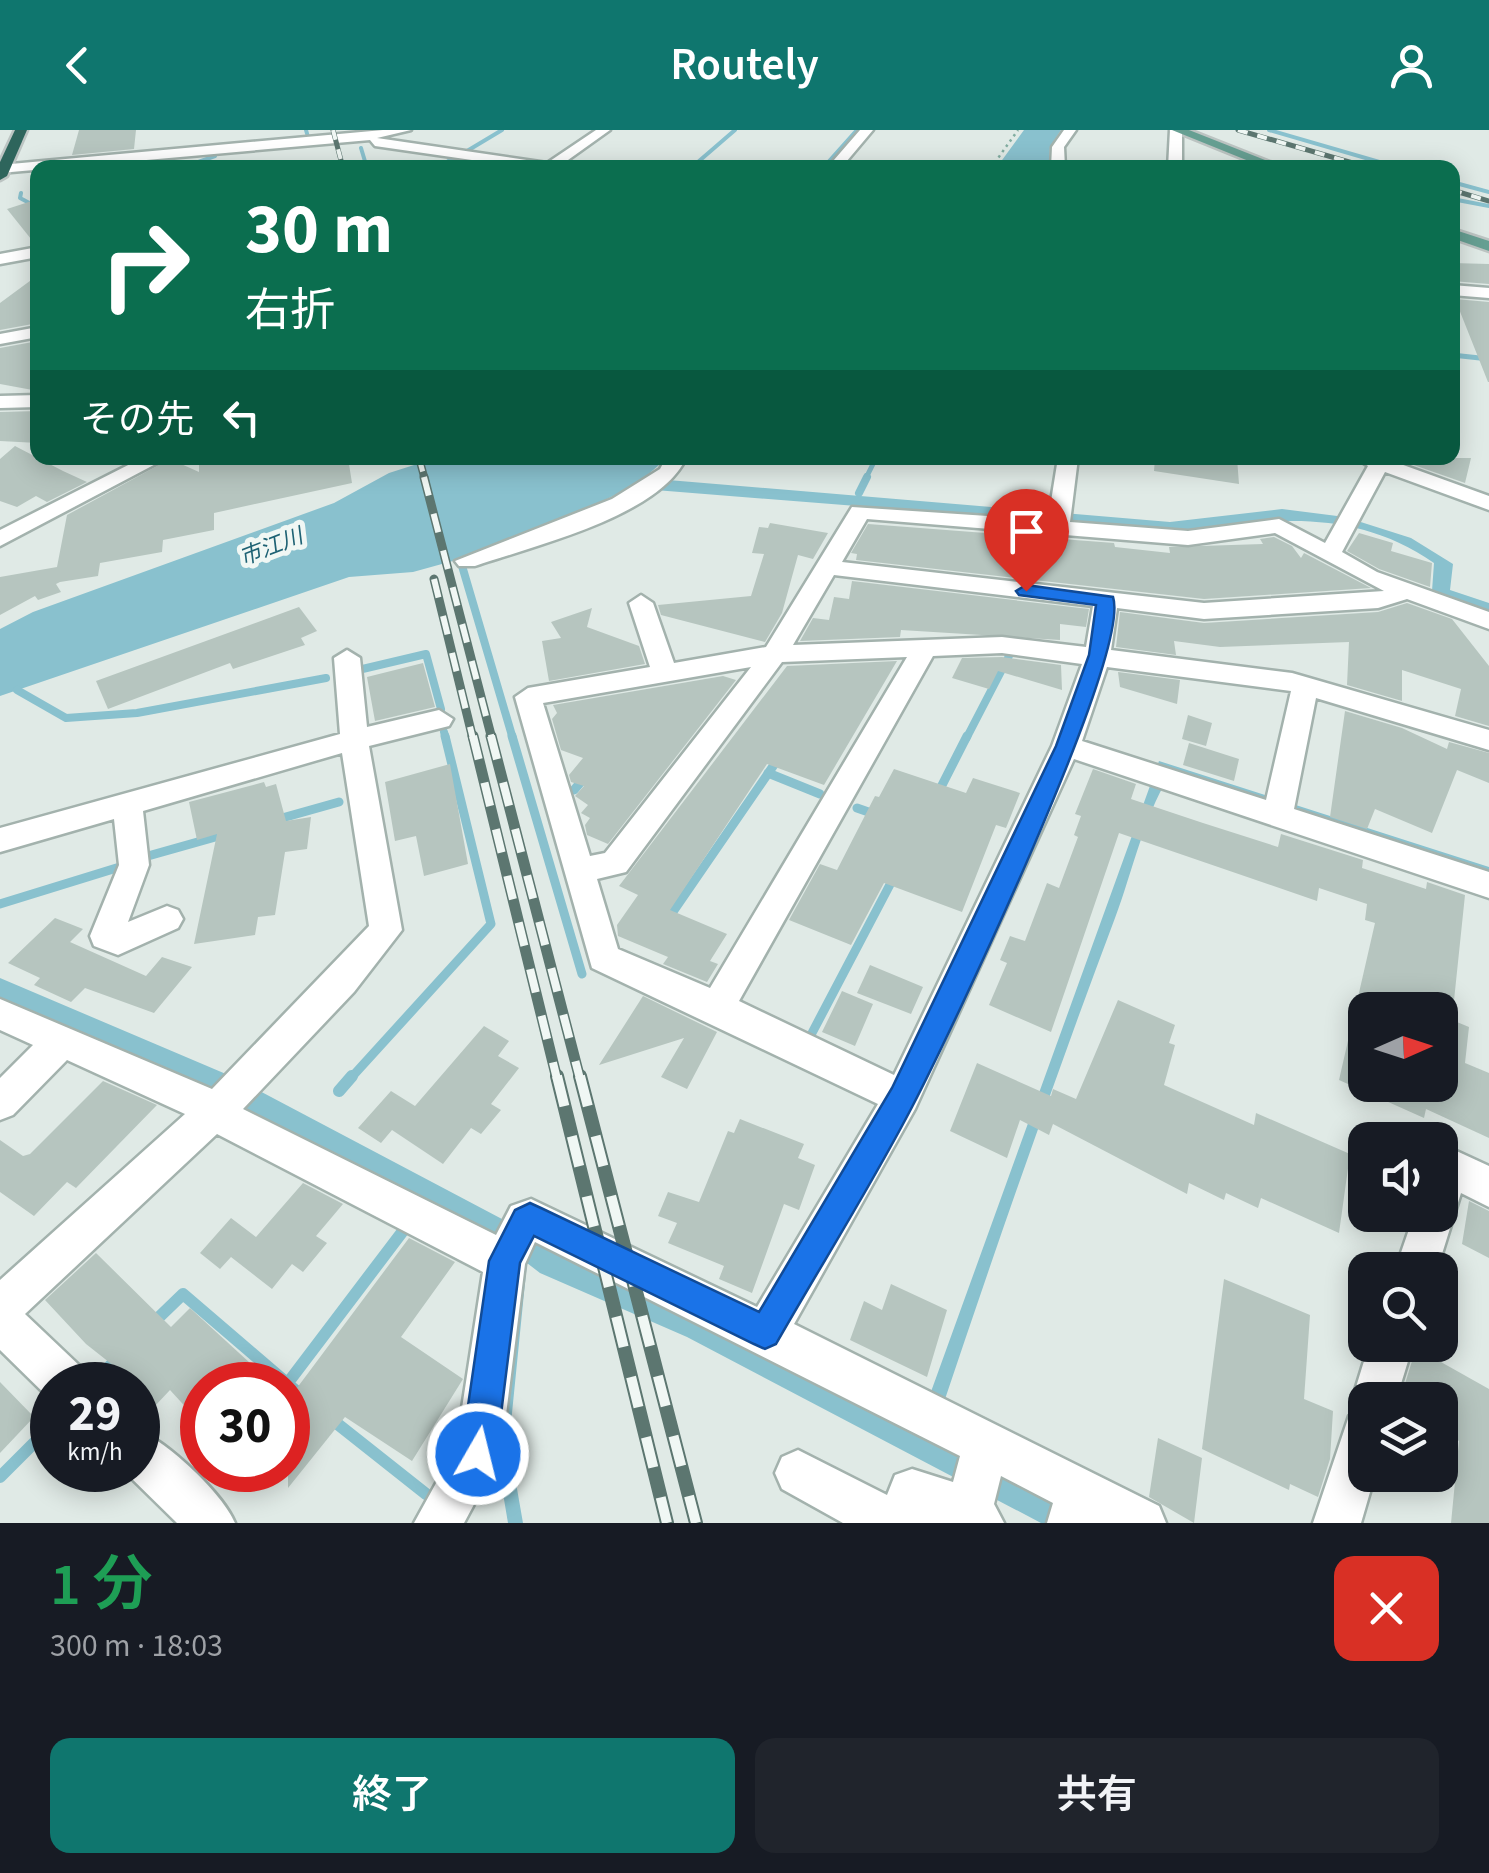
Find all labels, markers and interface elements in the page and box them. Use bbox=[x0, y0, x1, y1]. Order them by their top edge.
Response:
text: Routely bbox=[670, 33, 819, 97]
icon: back bbox=[50, 38, 105, 93]
icon: person bbox=[1384, 38, 1439, 93]
text: 30 m bbox=[245, 180, 393, 280]
icon: right bbox=[80, 200, 210, 330]
text: 右折 bbox=[245, 279, 335, 343]
icon: left bbox=[214, 390, 269, 445]
text: その先 bbox=[80, 393, 194, 447]
pin bbox=[984, 489, 1069, 592]
icon: arrive bbox=[999, 504, 1054, 559]
water label: 市江川 bbox=[234, 520, 309, 574]
north arrow bbox=[1348, 992, 1458, 1102]
map controls bbox=[1348, 992, 1458, 1492]
button: sound bbox=[1348, 1122, 1458, 1232]
button: search bbox=[1348, 1252, 1458, 1362]
speed limit sign: 30 bbox=[180, 1362, 310, 1492]
text: 29 bbox=[69, 1379, 121, 1450]
button: layers bbox=[1348, 1382, 1458, 1492]
position arrow bbox=[426, 1402, 530, 1506]
text: km/h bbox=[67, 1434, 123, 1470]
text: 1 分 bbox=[50, 1543, 153, 1628]
button: close bbox=[1334, 1556, 1439, 1661]
text: 300 m · 18:03 bbox=[50, 1623, 223, 1669]
button: 終了 bbox=[50, 1738, 735, 1853]
button: 共有 bbox=[755, 1738, 1439, 1853]

